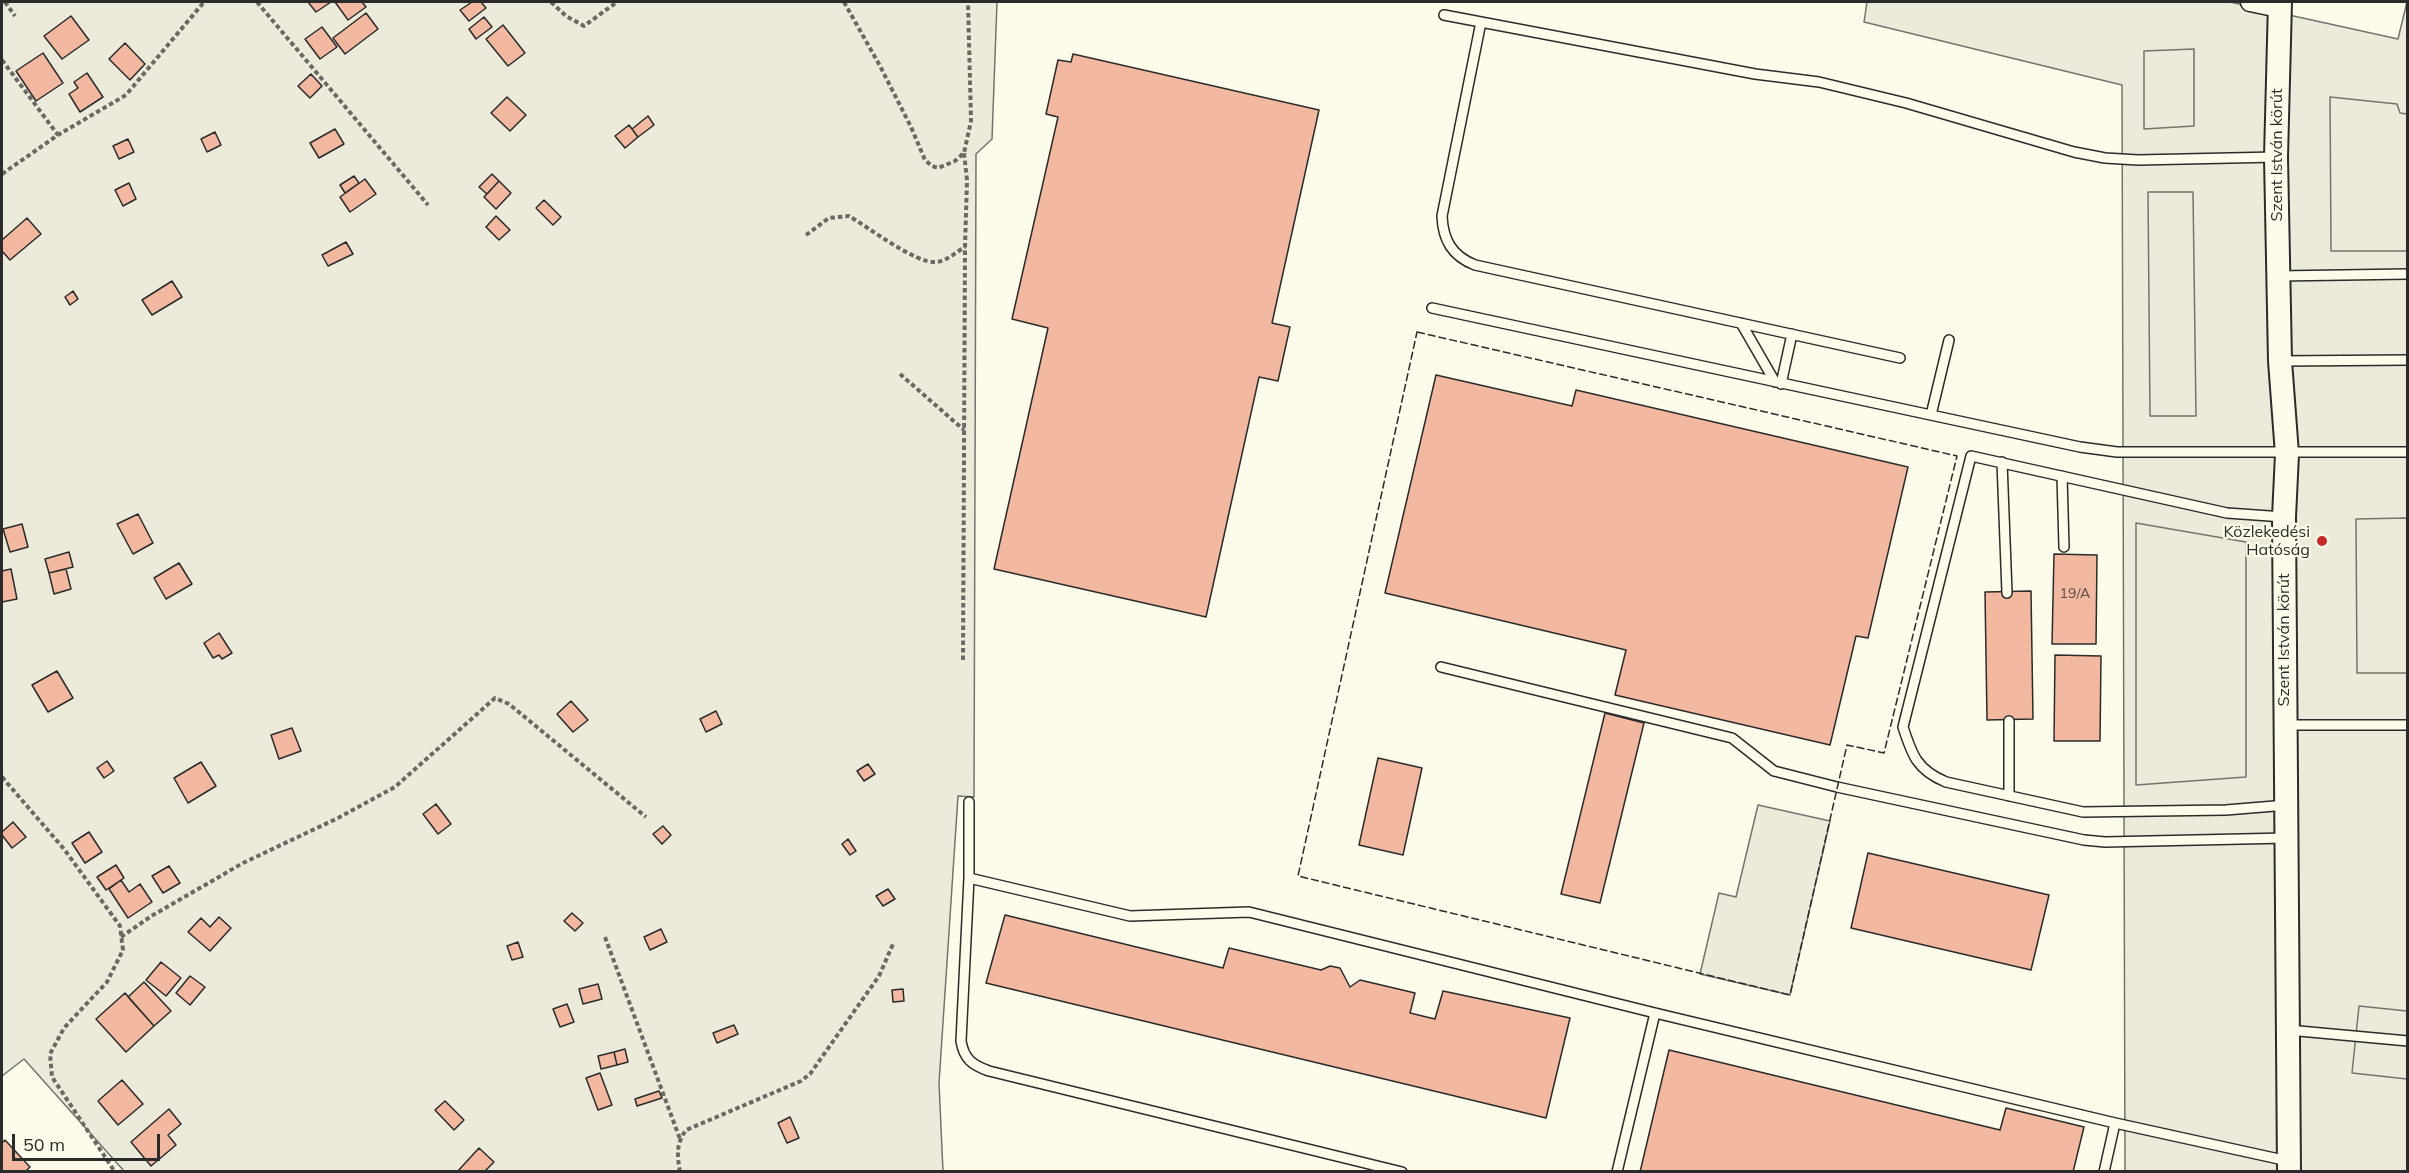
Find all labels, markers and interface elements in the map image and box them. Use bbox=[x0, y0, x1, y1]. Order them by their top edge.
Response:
street label: Szent István körút bbox=[2267, 88, 2287, 222]
place label: Közlekedési Hatóság bbox=[2223, 522, 2310, 560]
marker: Közlekedési Hatóság bbox=[2315, 534, 2329, 548]
street label: Szent István körút bbox=[2274, 573, 2294, 707]
house number: 19/A bbox=[2060, 586, 2090, 602]
scale bar bbox=[15, 1122, 164, 1160]
text: 50 m bbox=[23, 1133, 65, 1156]

